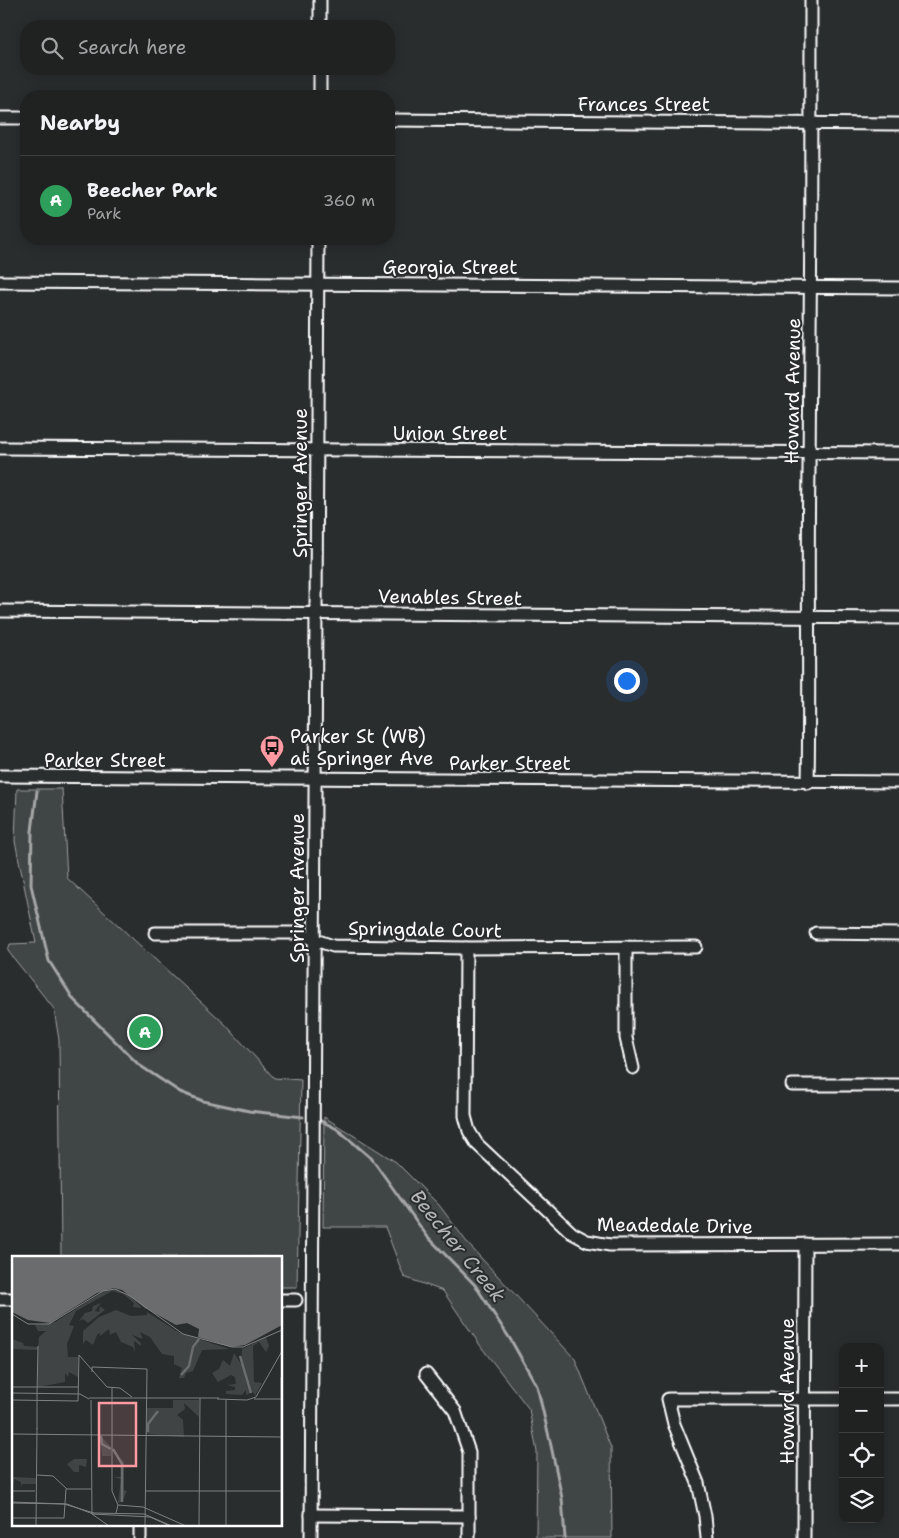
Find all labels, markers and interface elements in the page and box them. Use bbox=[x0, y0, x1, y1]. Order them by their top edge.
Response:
search box bbox=[20, 20, 395, 75]
icon: search bbox=[38, 34, 66, 62]
text: Search here bbox=[78, 35, 187, 60]
street label: Frances Street bbox=[578, 92, 710, 117]
text: Nearby bbox=[40, 109, 120, 137]
text: Beecher Park bbox=[87, 178, 218, 203]
text: A bbox=[50, 190, 62, 211]
text: 360 m bbox=[323, 190, 375, 211]
text: Park bbox=[87, 203, 121, 224]
street label: Georgia Street bbox=[382, 255, 518, 280]
street label: Howard Avenue bbox=[779, 318, 806, 464]
street label: Springer Avenue bbox=[288, 408, 313, 558]
street label: Union Street bbox=[393, 421, 507, 446]
street label: Venables Street bbox=[378, 584, 522, 611]
your location bbox=[614, 668, 640, 694]
place label: Parker St (WB) at Springer Ave bbox=[290, 724, 433, 771]
bus stop icon: Parker St (WB) at Springer Ave bbox=[259, 734, 285, 768]
street label: Parker Street bbox=[44, 748, 166, 773]
street label: Parker Street bbox=[449, 751, 571, 776]
street label: Springer Avenue bbox=[285, 813, 310, 963]
street label: Springdale Court bbox=[348, 916, 502, 943]
pin: A bbox=[129, 1013, 161, 1051]
water label: Beecher Creek bbox=[404, 1184, 512, 1308]
street label: Meadedale Drive bbox=[597, 1212, 753, 1239]
inset map bbox=[12, 1256, 282, 1526]
street label: Howard Avenue bbox=[775, 1318, 800, 1464]
map controls bbox=[839, 1343, 884, 1523]
button: + bbox=[839, 1343, 884, 1388]
button: − bbox=[839, 1388, 884, 1433]
button: locate bbox=[839, 1433, 884, 1478]
button: layers bbox=[839, 1478, 884, 1523]

